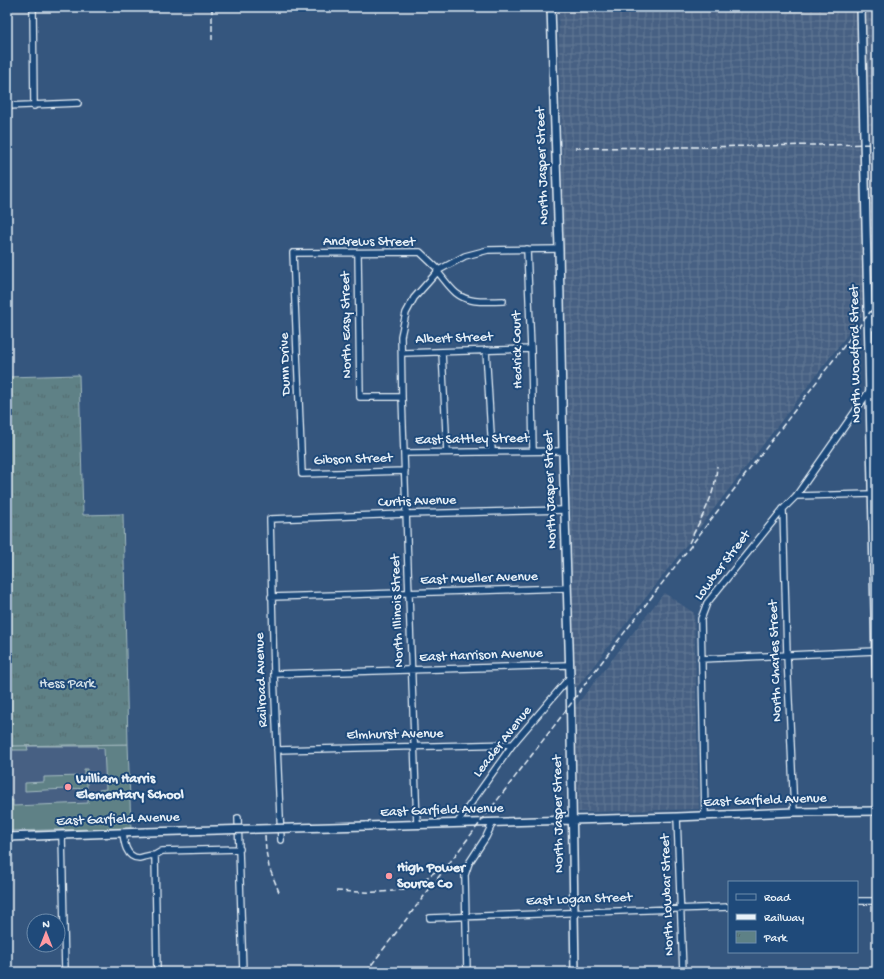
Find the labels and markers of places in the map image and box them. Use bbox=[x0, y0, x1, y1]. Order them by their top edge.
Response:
place label: William Harris Elementary School bbox=[75, 771, 184, 804]
marker: William Harris Elementary School bbox=[63, 782, 73, 792]
place label: High Power Source Co bbox=[397, 860, 467, 893]
marker: High Power Source Co bbox=[384, 871, 394, 881]

